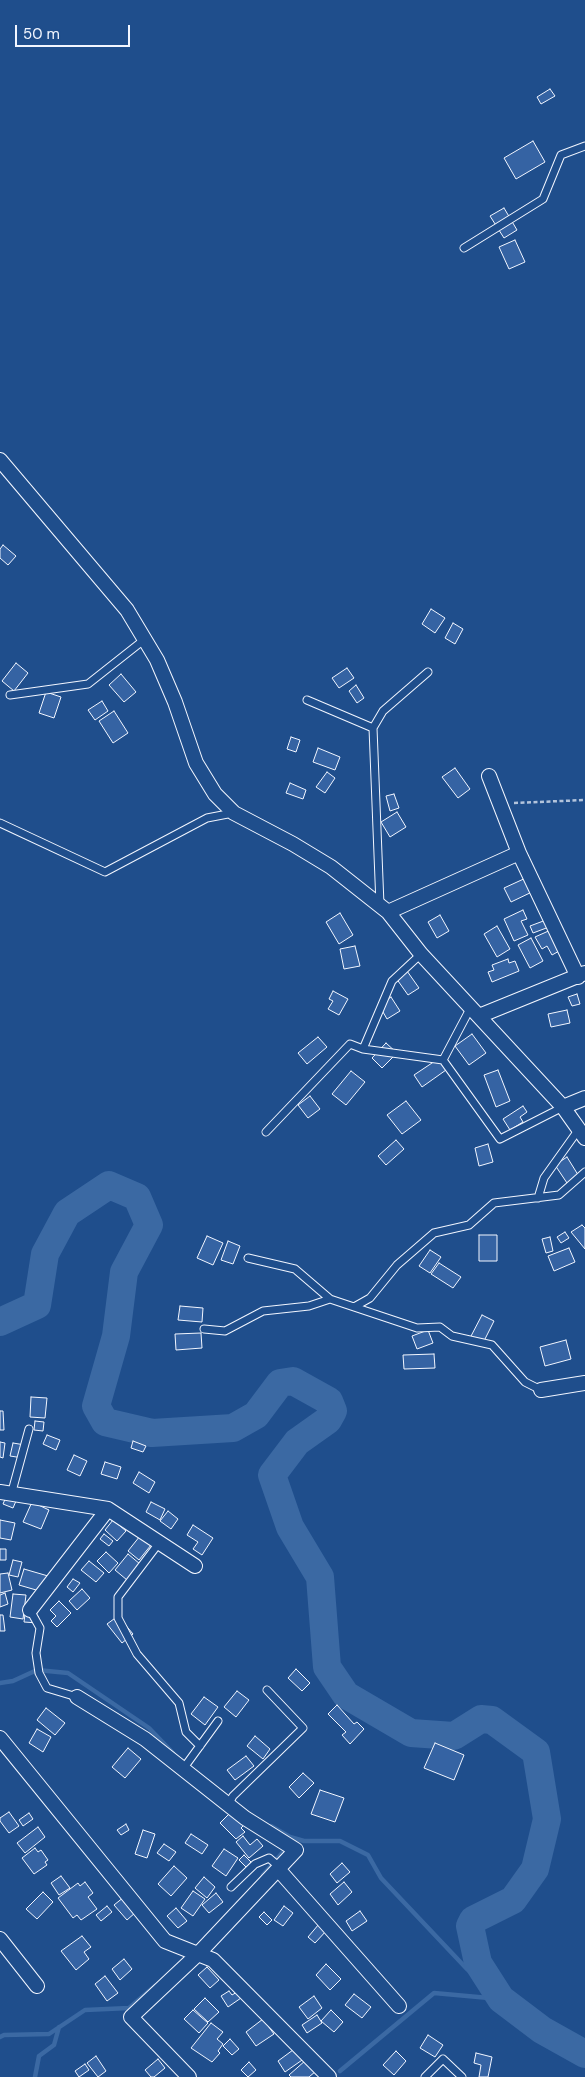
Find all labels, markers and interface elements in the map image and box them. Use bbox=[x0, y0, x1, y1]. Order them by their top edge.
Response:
scale bar bbox=[18, 15, 132, 47]
text: 50 m bbox=[23, 24, 60, 44]

